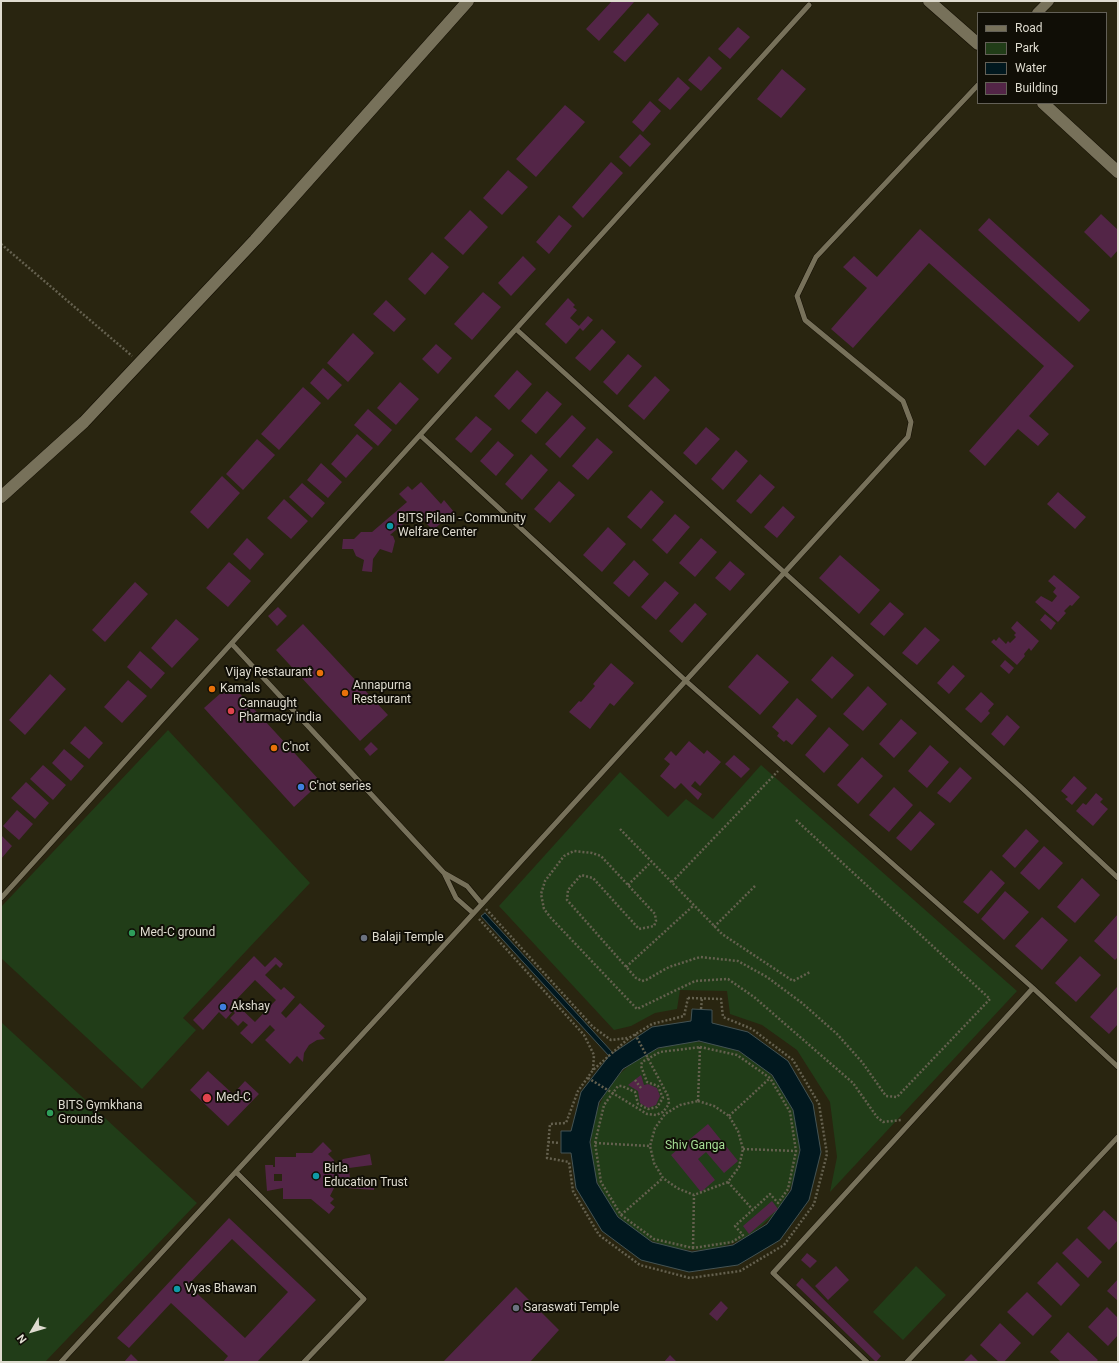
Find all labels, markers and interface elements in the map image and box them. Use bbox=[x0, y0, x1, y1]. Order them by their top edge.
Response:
legend bbox=[977, 12, 1107, 104]
text: Road bbox=[1015, 21, 1043, 35]
text: Park bbox=[1015, 41, 1039, 55]
text: Water bbox=[1015, 61, 1046, 75]
text: Building bbox=[1015, 81, 1058, 95]
place label: BITS Pilani - Community Welfare Center bbox=[398, 512, 526, 540]
marker: BITS Pilani - Community Welfare Center bbox=[385, 521, 395, 531]
place label: Vijay Restaurant bbox=[226, 666, 312, 680]
marker: Vijay Restaurant bbox=[315, 668, 325, 678]
place label: Annapurna Restaurant bbox=[353, 679, 411, 707]
place label: Kamals bbox=[220, 682, 260, 696]
marker: Kamals bbox=[207, 684, 217, 694]
marker: Annapurna Restaurant bbox=[340, 688, 350, 698]
place label: Cannaught Pharmacy india bbox=[239, 697, 322, 725]
marker: Cannaught Pharmacy india bbox=[226, 706, 236, 716]
place label: C'not bbox=[282, 741, 309, 755]
marker: C'not bbox=[269, 743, 279, 753]
place label: C'not series bbox=[309, 780, 371, 794]
marker: C'not series bbox=[296, 782, 306, 792]
place label: Med-C ground bbox=[140, 926, 215, 940]
marker: Med-C ground bbox=[127, 928, 137, 938]
place label: Balaji Temple bbox=[372, 931, 444, 945]
marker: Balaji Temple bbox=[359, 933, 369, 943]
place label: Akshay bbox=[231, 1000, 270, 1014]
marker: Akshay bbox=[218, 1002, 228, 1012]
place label: Med-C bbox=[216, 1091, 251, 1105]
marker: Med-C bbox=[201, 1092, 213, 1104]
place label: BITS Gymkhana Grounds bbox=[58, 1099, 142, 1127]
marker: BITS Gymkhana Grounds bbox=[45, 1108, 55, 1118]
park label: Shiv Ganga bbox=[665, 1139, 725, 1153]
place label: Birla Education Trust bbox=[324, 1162, 408, 1190]
marker: Birla Education Trust bbox=[311, 1171, 321, 1181]
place label: Vyas Bhawan bbox=[185, 1282, 257, 1296]
marker: Vyas Bhawan bbox=[172, 1284, 182, 1294]
place label: Saraswati Temple bbox=[524, 1301, 619, 1315]
marker: Saraswati Temple bbox=[511, 1303, 521, 1313]
north arrow bbox=[12, 1311, 52, 1351]
text: N bbox=[15, 1332, 30, 1346]

